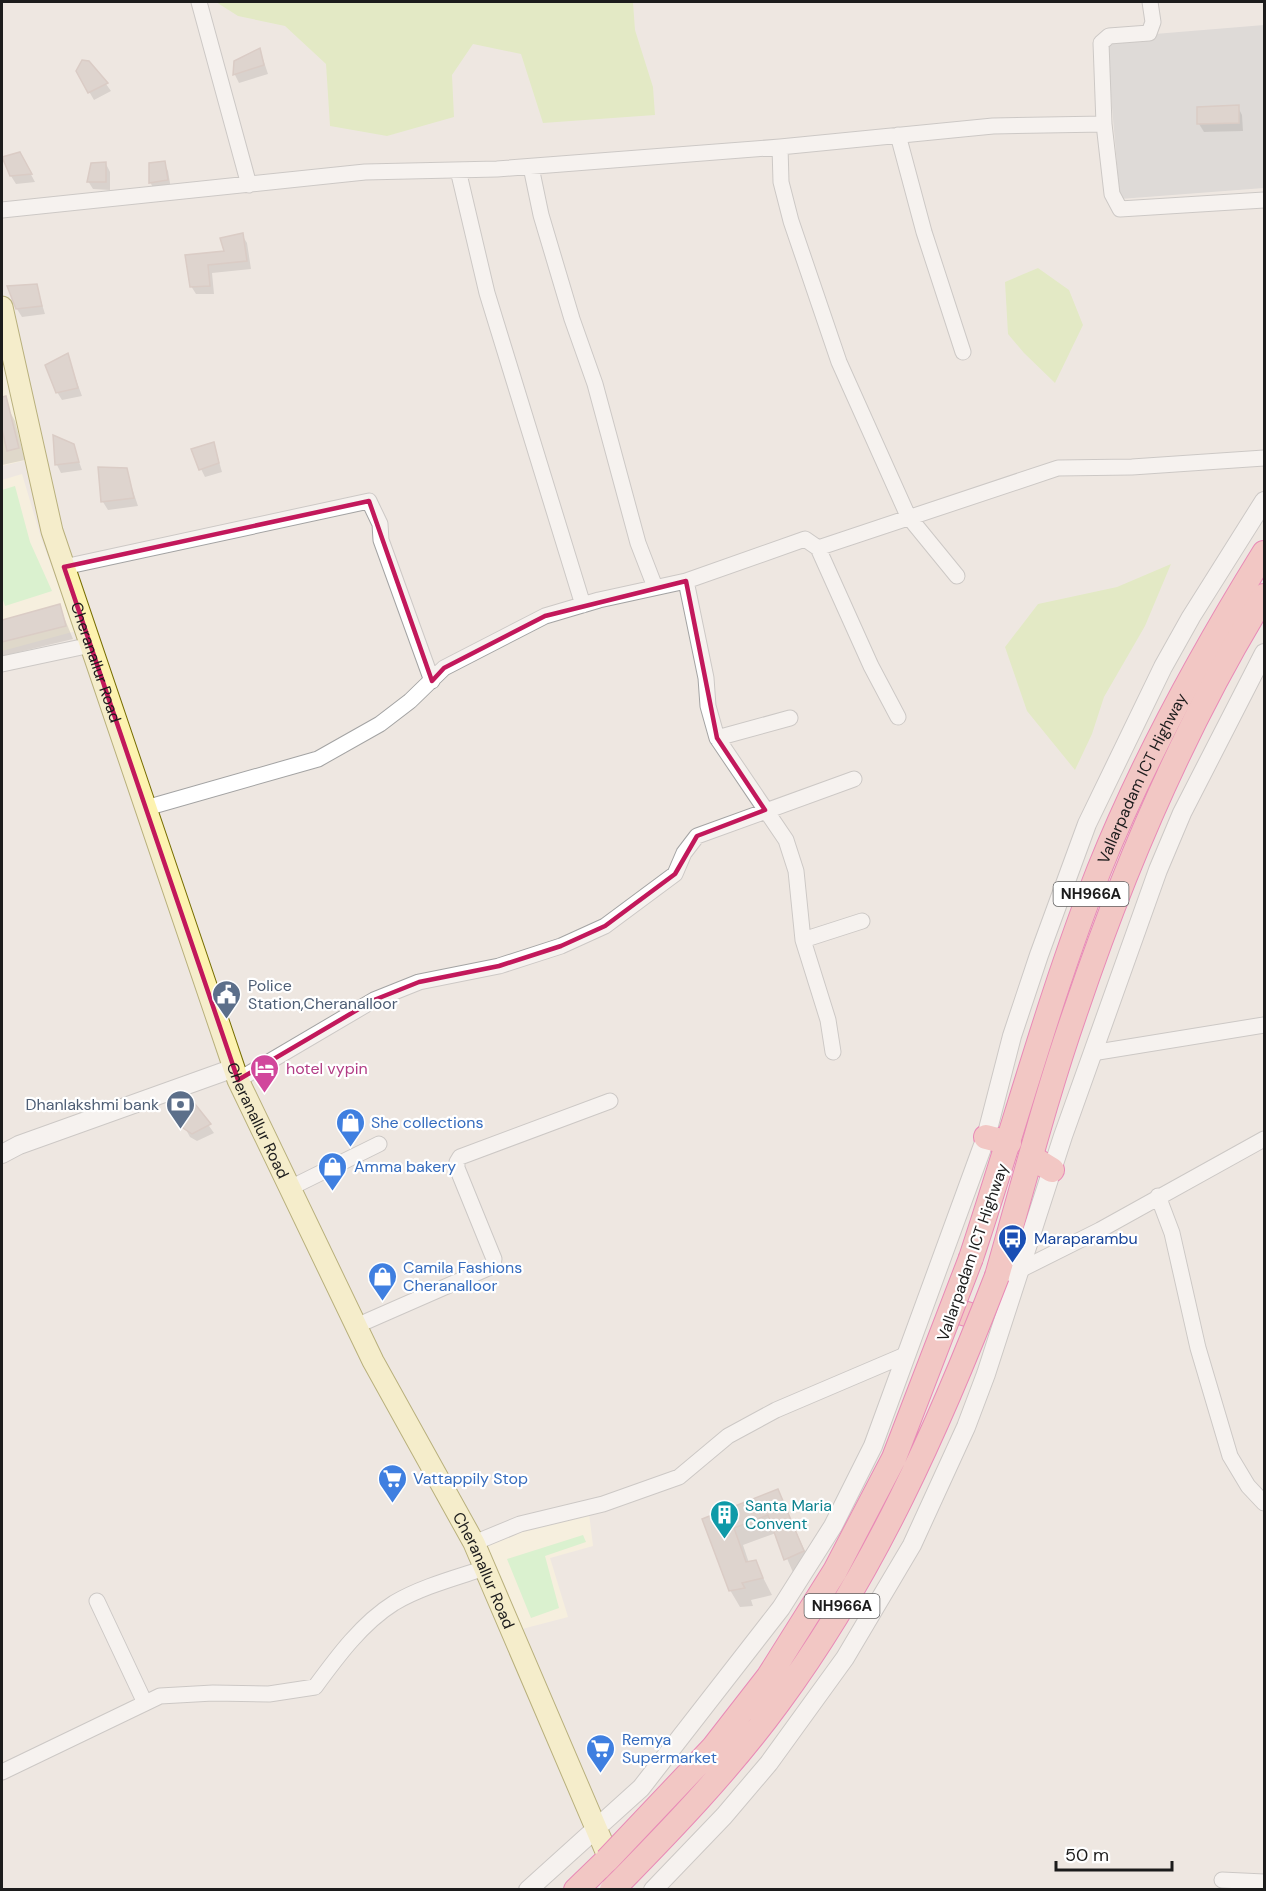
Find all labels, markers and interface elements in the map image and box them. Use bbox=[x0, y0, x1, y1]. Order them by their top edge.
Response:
street label: Cheranallur Road bbox=[66, 599, 126, 725]
street label: Vallarpadam ICT Highway bbox=[1093, 689, 1192, 867]
road number: NH966A bbox=[1054, 882, 1128, 906]
place label: Police Station,Cheranalloor bbox=[248, 975, 398, 1014]
public building icon: Police Station,Cheranalloor bbox=[211, 978, 243, 1020]
hotel icon: hotel vypin bbox=[249, 1052, 281, 1094]
place label: hotel vypin bbox=[286, 1058, 368, 1079]
street label: Cheranallur Road bbox=[222, 1060, 294, 1182]
bank icon: Dhanlakshmi bank bbox=[164, 1088, 196, 1130]
place label: Dhanlakshmi bank bbox=[25, 1094, 159, 1115]
shop icon: She collections bbox=[334, 1106, 366, 1148]
place label: She collections bbox=[371, 1112, 483, 1133]
shop icon: Amma bakery bbox=[317, 1150, 349, 1192]
place label: Amma bakery bbox=[354, 1156, 456, 1177]
street label: Vallarpadam ICT Highway bbox=[932, 1160, 1013, 1344]
bus stop icon: Maraparambu bbox=[997, 1222, 1029, 1264]
place label: Maraparambu bbox=[1034, 1228, 1138, 1249]
place label: Camila Fashions Cheranalloor bbox=[403, 1257, 522, 1296]
shop icon: Camila Fashions Cheranalloor bbox=[366, 1260, 398, 1302]
supermarket icon: Vattappily Stop bbox=[376, 1462, 408, 1504]
place label: Vattappily Stop bbox=[413, 1468, 528, 1489]
place label: Santa Maria Convent bbox=[745, 1495, 832, 1534]
building icon: Santa Maria Convent bbox=[708, 1498, 740, 1540]
street label: Cheranallur Road bbox=[448, 1508, 519, 1632]
road number: NH966A bbox=[804, 1594, 880, 1618]
place label: Remya Supermarket bbox=[622, 1729, 717, 1768]
supermarket icon: Remya Supermarket bbox=[585, 1732, 617, 1774]
scale bar bbox=[1056, 1834, 1172, 1872]
text: 50 m bbox=[1065, 1843, 1109, 1867]

